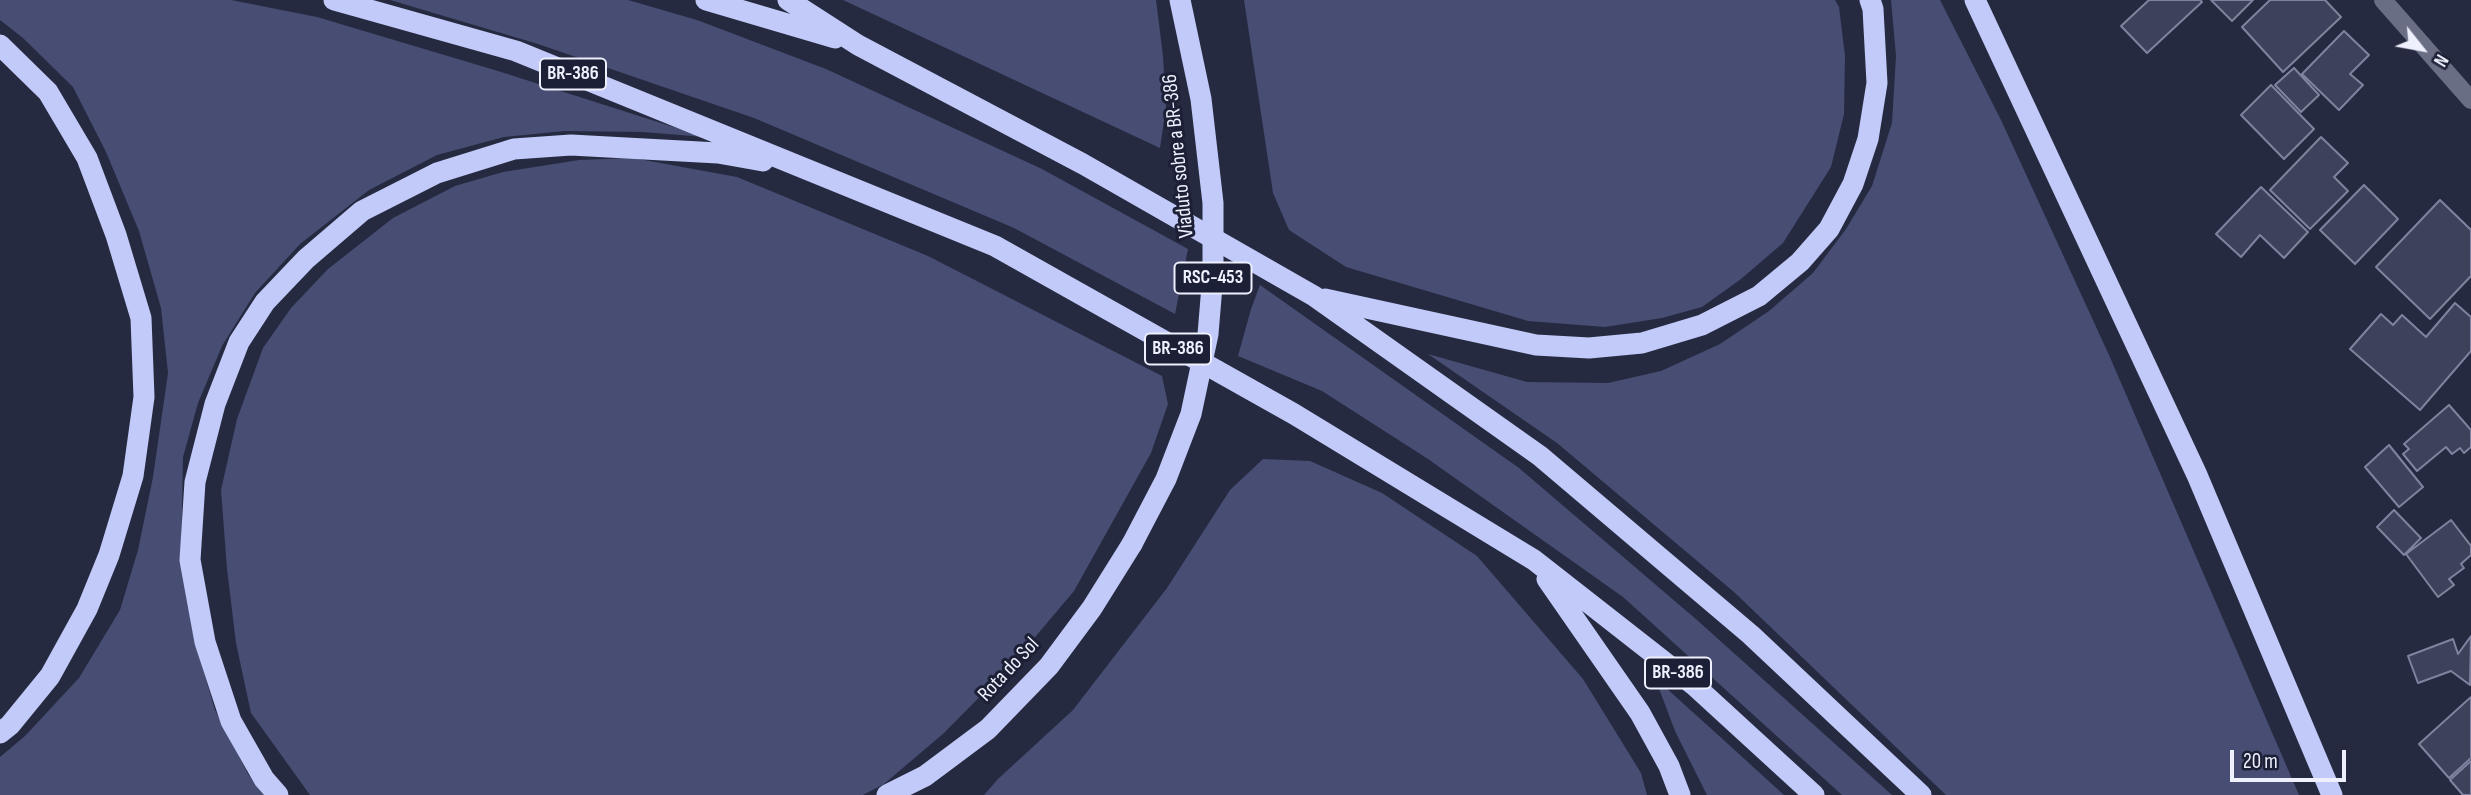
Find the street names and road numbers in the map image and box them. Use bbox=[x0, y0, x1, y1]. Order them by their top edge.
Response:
road number: BR-386 bbox=[540, 58, 606, 90]
street label: Viaduto sobre a BR-386 bbox=[1158, 73, 1200, 239]
road number: RSC-453 bbox=[1174, 262, 1252, 294]
road number: BR-386 bbox=[1145, 334, 1211, 364]
street label: Rota do Sol bbox=[973, 633, 1045, 707]
road number: BR-386 bbox=[1645, 658, 1711, 688]

